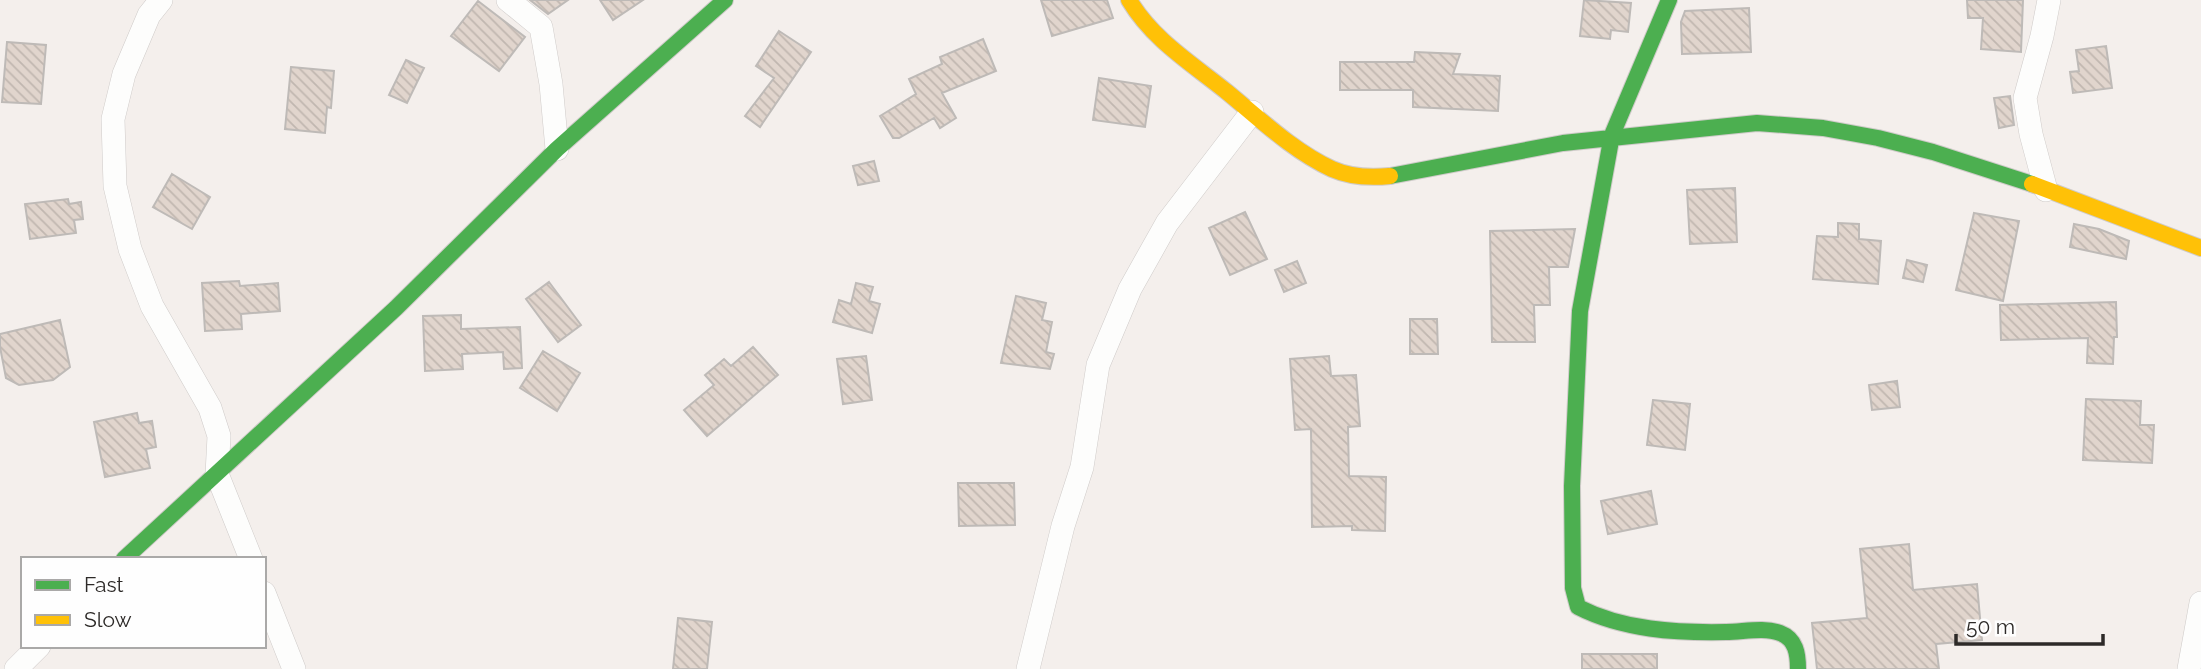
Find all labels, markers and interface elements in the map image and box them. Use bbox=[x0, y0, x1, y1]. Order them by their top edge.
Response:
legend bbox=[21, 557, 266, 648]
text: Fast bbox=[84, 572, 124, 597]
scale bar bbox=[1956, 602, 2103, 646]
text: Slow bbox=[84, 607, 132, 632]
text: 50 m bbox=[1966, 614, 2015, 639]

